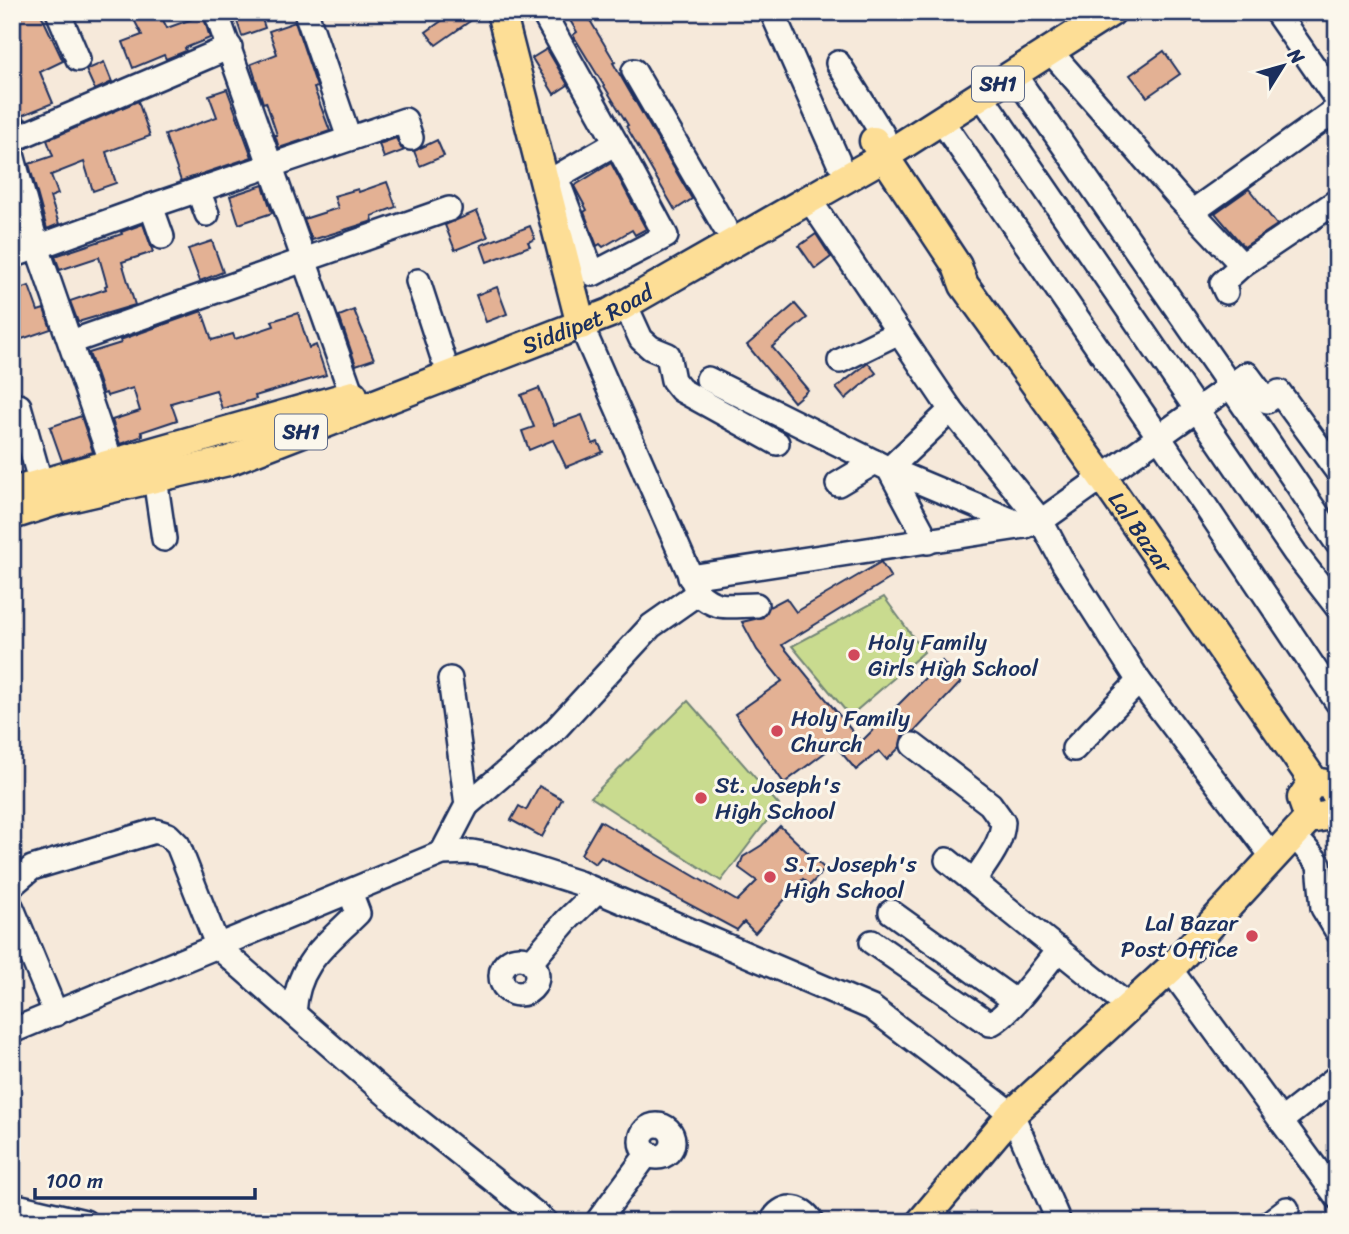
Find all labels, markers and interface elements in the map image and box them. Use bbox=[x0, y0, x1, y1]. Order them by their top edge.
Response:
north arrow bbox=[1248, 32, 1318, 102]
text: N bbox=[1278, 40, 1314, 72]
road number: SH1 bbox=[972, 66, 1024, 102]
street label: Siddipet Road bbox=[515, 271, 662, 366]
road number: SH1 bbox=[275, 414, 327, 450]
street label: Lal Bazar bbox=[1097, 482, 1185, 583]
place label: Holy Family Girls High School bbox=[868, 622, 1039, 689]
marker: Holy Family Girls High School bbox=[846, 647, 862, 663]
place label: Holy Family Church bbox=[791, 698, 910, 765]
marker: Holy Family Church bbox=[769, 723, 785, 739]
place label: St. Joseph's High School bbox=[715, 765, 841, 832]
marker: St. Joseph's High School bbox=[693, 790, 709, 806]
place label: S.T. Joseph's High School bbox=[784, 844, 917, 911]
marker: S.T. Joseph's High School bbox=[762, 869, 778, 885]
place label: Lal Bazar Post Office bbox=[1121, 903, 1240, 970]
marker: Lal Bazar Post Office bbox=[1244, 928, 1260, 944]
scale bar bbox=[35, 1157, 256, 1201]
text: 100 m bbox=[46, 1162, 103, 1200]

